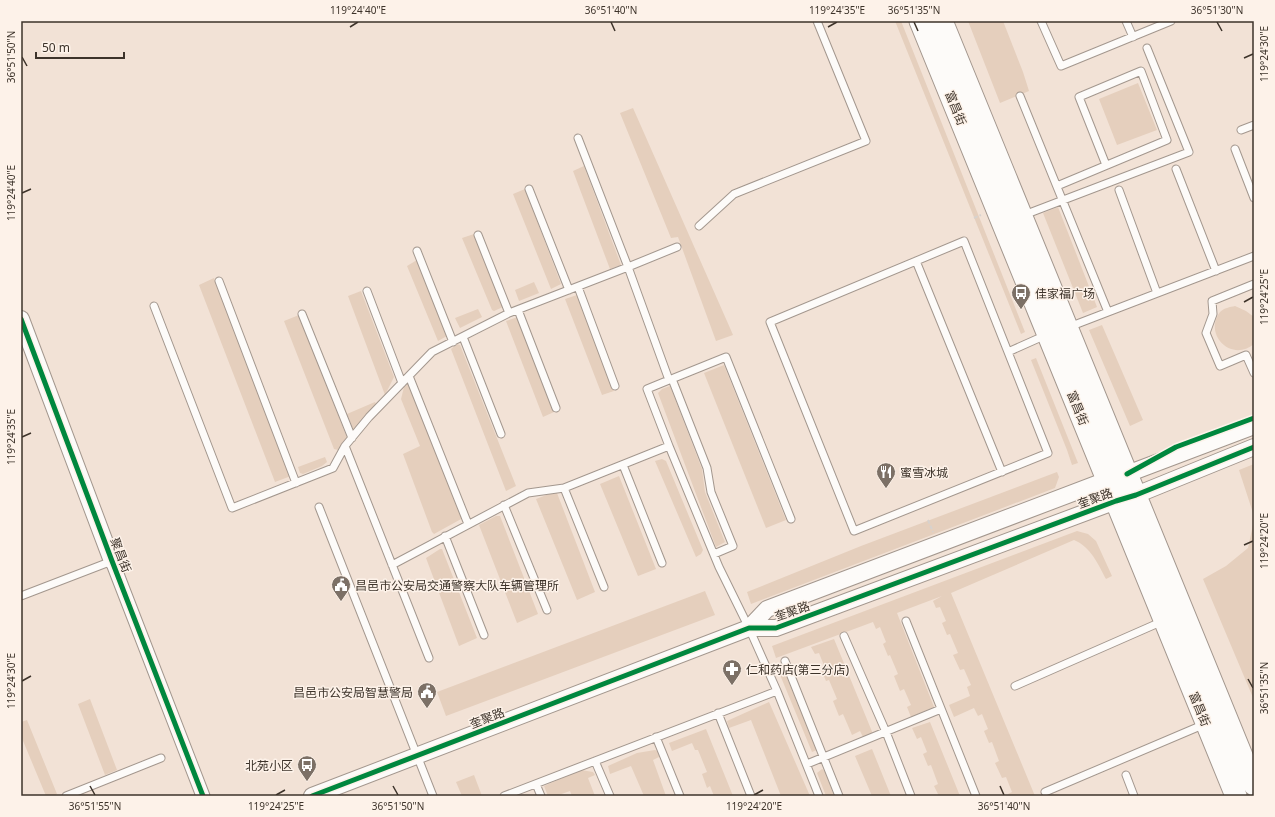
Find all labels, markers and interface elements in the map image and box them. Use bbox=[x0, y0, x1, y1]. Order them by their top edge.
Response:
text: 119°24'40"E bbox=[330, 3, 386, 17]
text: 36°51'40"N bbox=[585, 3, 637, 17]
text: 119°24'35"E bbox=[809, 3, 865, 17]
text: 36°51'35"N bbox=[888, 3, 940, 17]
text: 36°51'30"N bbox=[1191, 3, 1243, 17]
text: 119°24'30"E bbox=[1257, 26, 1271, 82]
text: 36°51'50"N bbox=[4, 31, 18, 83]
scale bar bbox=[36, 34, 124, 60]
text: 50 m bbox=[42, 39, 70, 56]
street label: 富昌街 bbox=[941, 88, 971, 128]
text: 119°24'40"E bbox=[4, 165, 18, 221]
text: 119°24'25"E bbox=[1257, 269, 1271, 325]
bus stop icon: 佳家福广场 bbox=[1010, 282, 1032, 310]
place label: 佳家福广场 bbox=[1035, 285, 1095, 302]
street label: 富昌街 bbox=[1063, 388, 1093, 428]
text: 119°24'35"E bbox=[4, 409, 18, 465]
restaurant icon: 蜜雪冰城 bbox=[875, 461, 897, 489]
place label: 蜜雪冰城 bbox=[900, 464, 948, 481]
street label: 奎聚路 bbox=[1075, 484, 1115, 512]
text: 119°24'20"E bbox=[1257, 513, 1271, 569]
street label: 聚昌街 bbox=[107, 535, 135, 575]
public building icon: 昌邑市公安局交通警察大队车辆管理所 bbox=[330, 574, 352, 602]
place label: 昌邑市公安局交通警察大队车辆管理所 bbox=[355, 577, 559, 594]
street label: 奎聚路 bbox=[772, 597, 812, 625]
text: 119°24'30"E bbox=[4, 653, 18, 709]
pharmacy icon: 仁和药店(第三分店) bbox=[721, 658, 743, 686]
place label: 仁和药店(第三分店) bbox=[746, 661, 850, 678]
text: 36°51'35"N bbox=[1257, 662, 1271, 714]
public building icon: 昌邑市公安局智慧警局 bbox=[416, 681, 438, 709]
place label: 昌邑市公安局智慧警局 bbox=[293, 684, 413, 701]
street label: 富昌街 bbox=[1185, 689, 1215, 729]
street label: 奎聚路 bbox=[467, 704, 507, 732]
bus stop icon: 北苑小区 bbox=[296, 754, 318, 782]
place label: 北苑小区 bbox=[245, 757, 293, 774]
text: 36°51'55"N bbox=[69, 799, 121, 813]
text: 119°24'25"E bbox=[248, 799, 304, 813]
text: 36°51'50"N bbox=[372, 799, 424, 813]
text: 119°24'20"E bbox=[726, 799, 782, 813]
text: 36°51'40"N bbox=[978, 799, 1030, 813]

